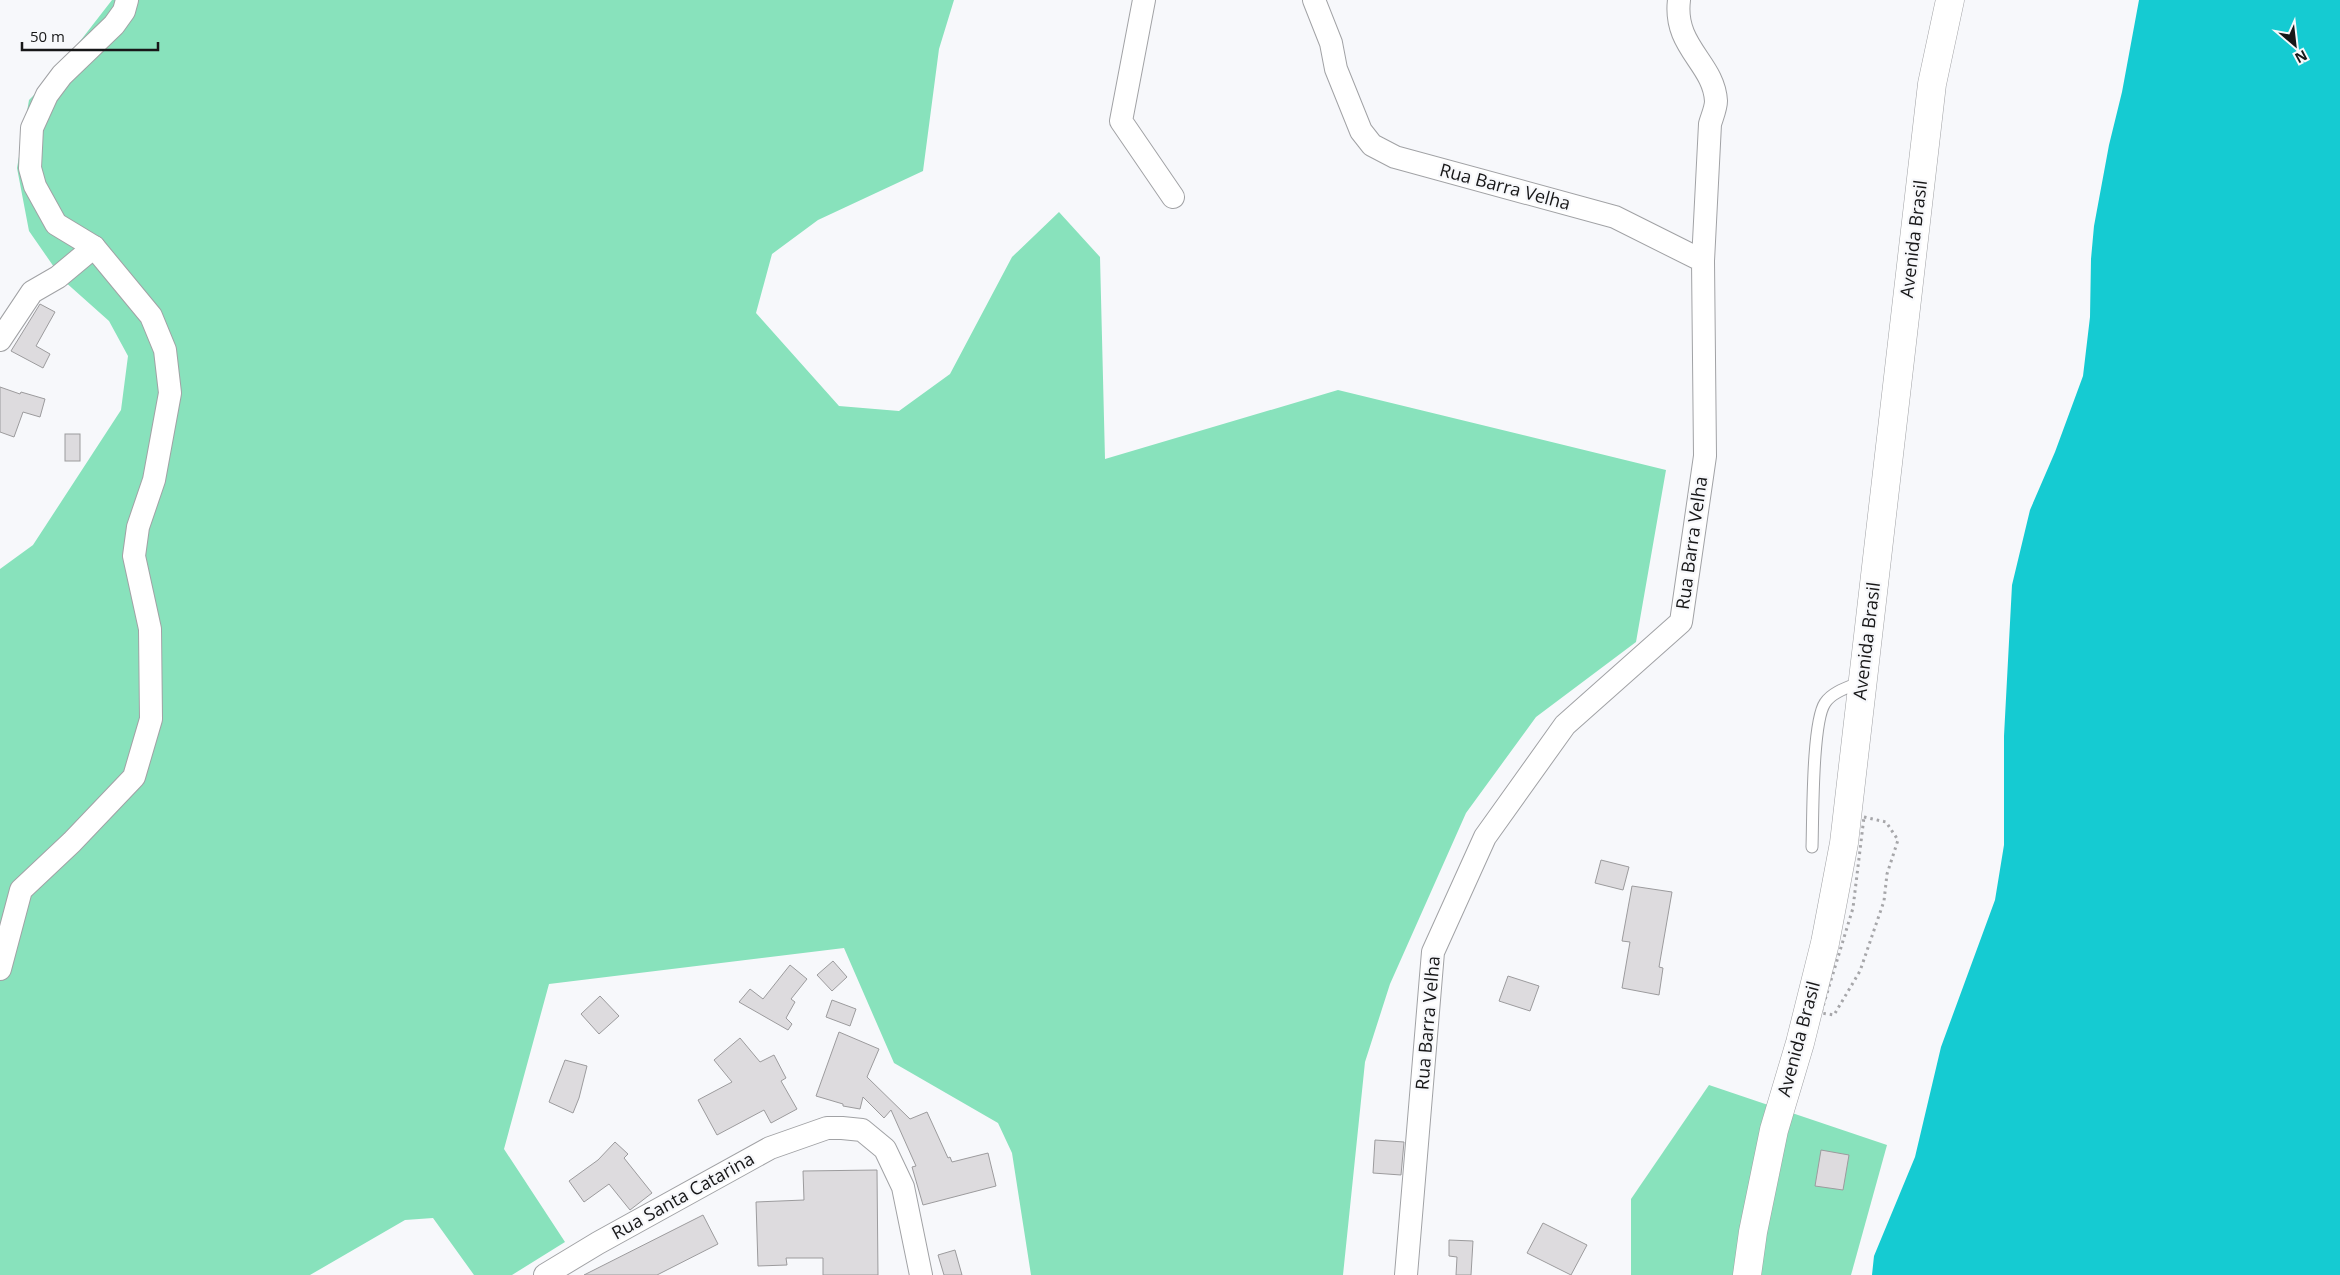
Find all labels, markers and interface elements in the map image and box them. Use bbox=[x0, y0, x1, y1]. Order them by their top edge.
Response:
scale bar bbox=[22, 20, 159, 52]
north arrow bbox=[2270, 20, 2320, 70]
text: 50 m bbox=[30, 26, 65, 46]
text: N bbox=[2292, 46, 2311, 68]
street label: Rua Barra Velha bbox=[1437, 157, 1573, 215]
street label: Avenida Brasil bbox=[1894, 179, 1932, 299]
street label: Rua Barra Velha bbox=[1670, 475, 1712, 611]
street label: Avenida Brasil bbox=[1847, 581, 1885, 701]
street label: Rua Barra Velha bbox=[1409, 955, 1445, 1091]
street label: Avenida Brasil bbox=[1771, 978, 1825, 1099]
street label: Rua Santa Catarina bbox=[607, 1146, 758, 1244]

